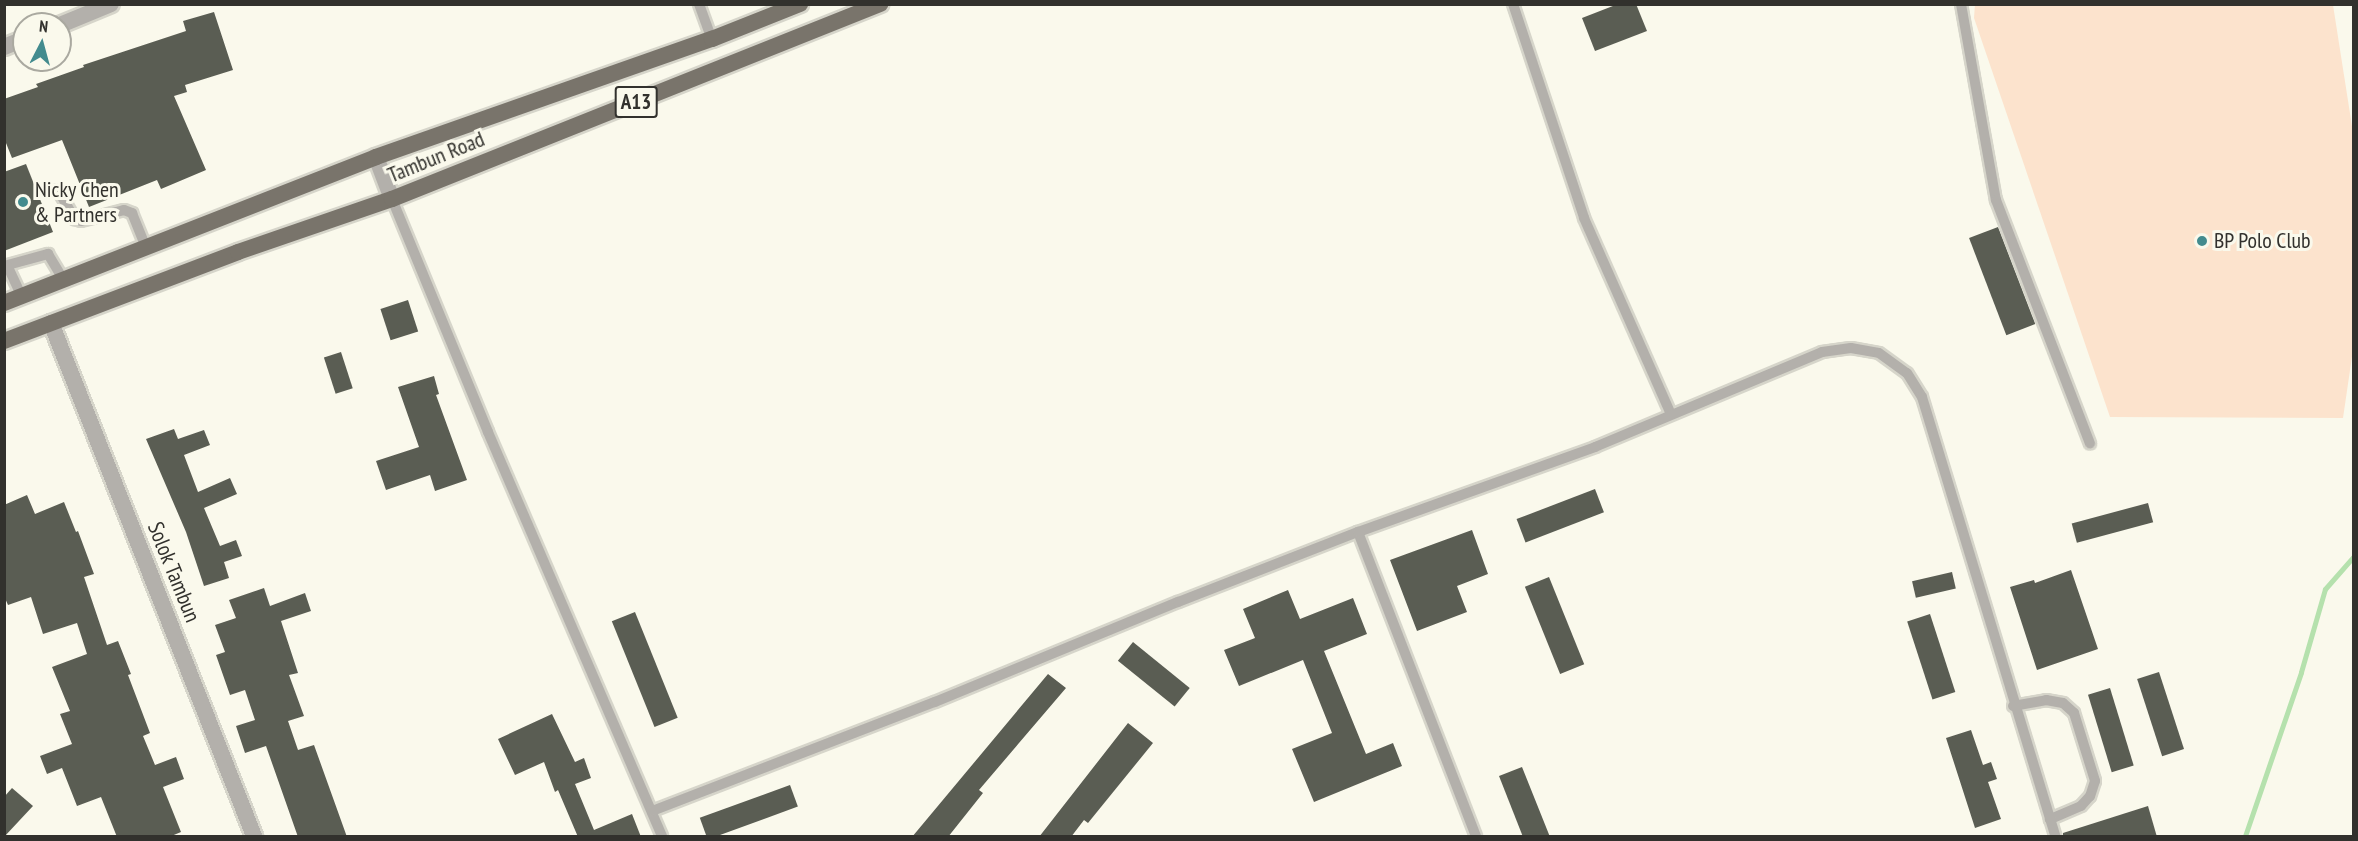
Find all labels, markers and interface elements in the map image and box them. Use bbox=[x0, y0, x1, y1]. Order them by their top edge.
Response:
north arrow bbox=[12, 12, 72, 72]
text: N bbox=[38, 16, 49, 36]
road number: A13 bbox=[614, 84, 658, 120]
street label: Tambun Road bbox=[384, 126, 488, 188]
place label: Nicky Chen & Partners bbox=[35, 176, 119, 228]
marker: Nicky Chen & Partners bbox=[16, 195, 30, 209]
place label: BP Polo Club bbox=[2214, 228, 2311, 254]
marker: BP Polo Club bbox=[2195, 234, 2209, 248]
street label: Solok Tambun bbox=[142, 518, 206, 626]

